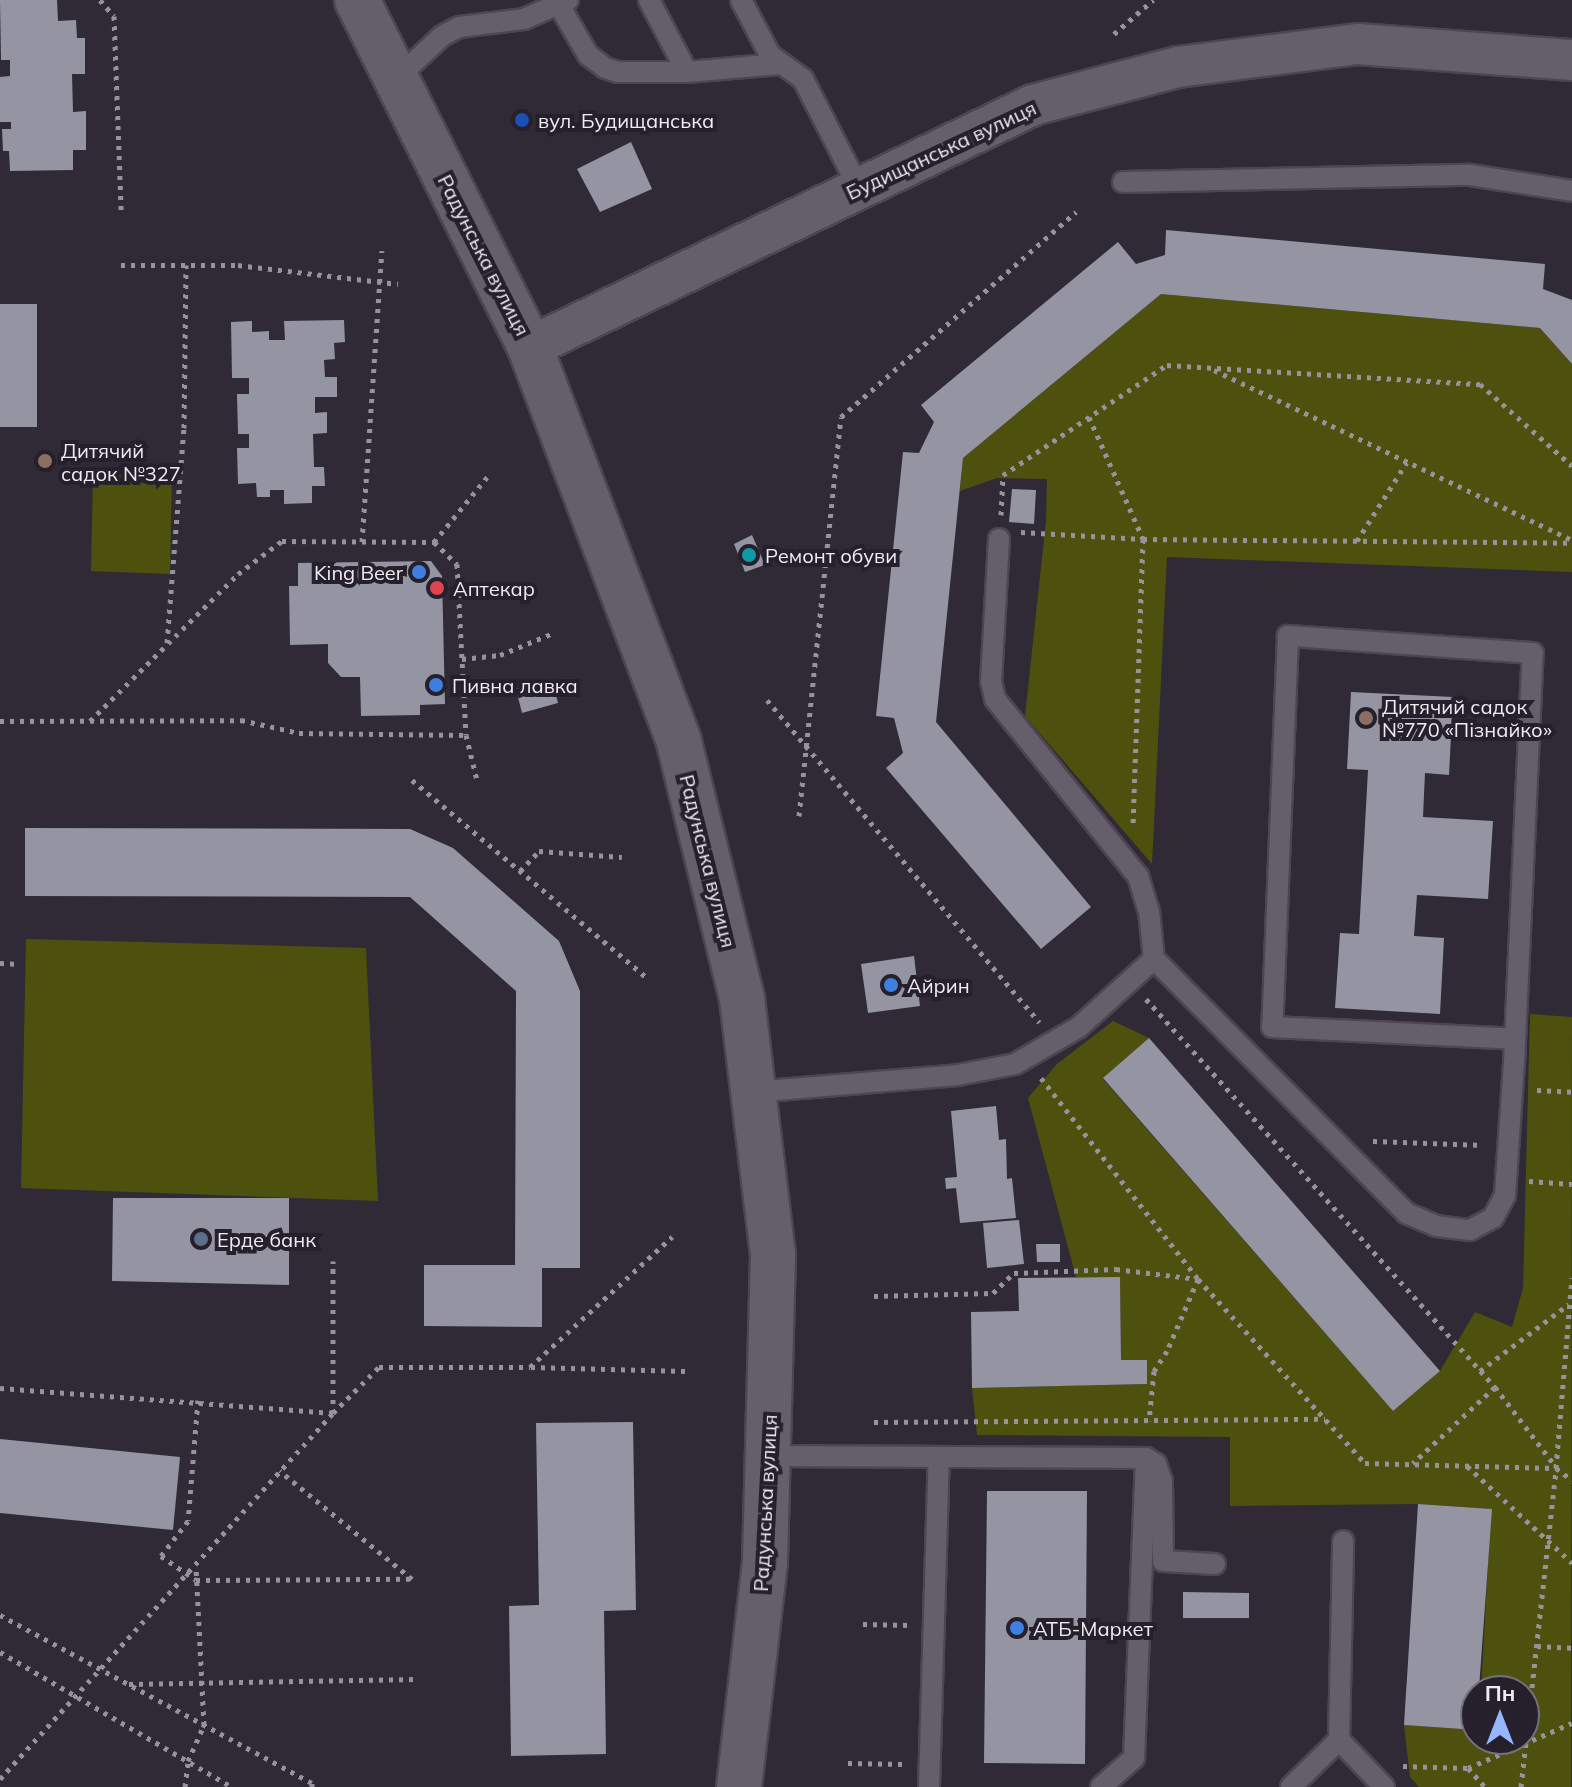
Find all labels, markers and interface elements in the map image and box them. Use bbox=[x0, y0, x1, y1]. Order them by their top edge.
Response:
street label: Будищанська вулиця bbox=[842, 95, 1040, 205]
place label: вул. Будищанська bbox=[538, 108, 714, 132]
marker: вул. Будищанська bbox=[513, 111, 531, 129]
street label: Радунська вулиця bbox=[433, 171, 535, 339]
place label: Дитячий садок №327 bbox=[61, 438, 181, 485]
marker: Дитячий садок №327 bbox=[36, 452, 54, 470]
place label: Ремонт обуви bbox=[765, 543, 897, 567]
marker: Ремонт обуви bbox=[740, 546, 758, 564]
place label: King Beer bbox=[314, 560, 403, 584]
marker: King Beer bbox=[410, 563, 428, 581]
place label: Аптекар bbox=[453, 576, 535, 600]
marker: Аптекар bbox=[428, 579, 446, 597]
place label: Пивна лавка bbox=[452, 673, 578, 697]
marker: Пивна лавка bbox=[427, 676, 445, 694]
place label: Дитячий садок №770 «Пізнайко» bbox=[1382, 694, 1552, 741]
marker: Дитячий садок №770 «Пізнайко» bbox=[1357, 709, 1375, 727]
street label: Радунська вулиця bbox=[675, 772, 741, 950]
place label: Айрин bbox=[907, 973, 970, 997]
marker: Айрин bbox=[882, 976, 900, 994]
place label: Ерде банк bbox=[217, 1227, 316, 1251]
marker: Ерде банк bbox=[192, 1230, 210, 1248]
street label: Радунська вулиця bbox=[748, 1414, 782, 1592]
place label: АТБ-Маркет bbox=[1033, 1616, 1153, 1640]
marker: АТБ-Маркет bbox=[1008, 1619, 1026, 1637]
north arrow bbox=[1460, 1675, 1540, 1755]
text: Пн bbox=[1485, 1679, 1515, 1707]

